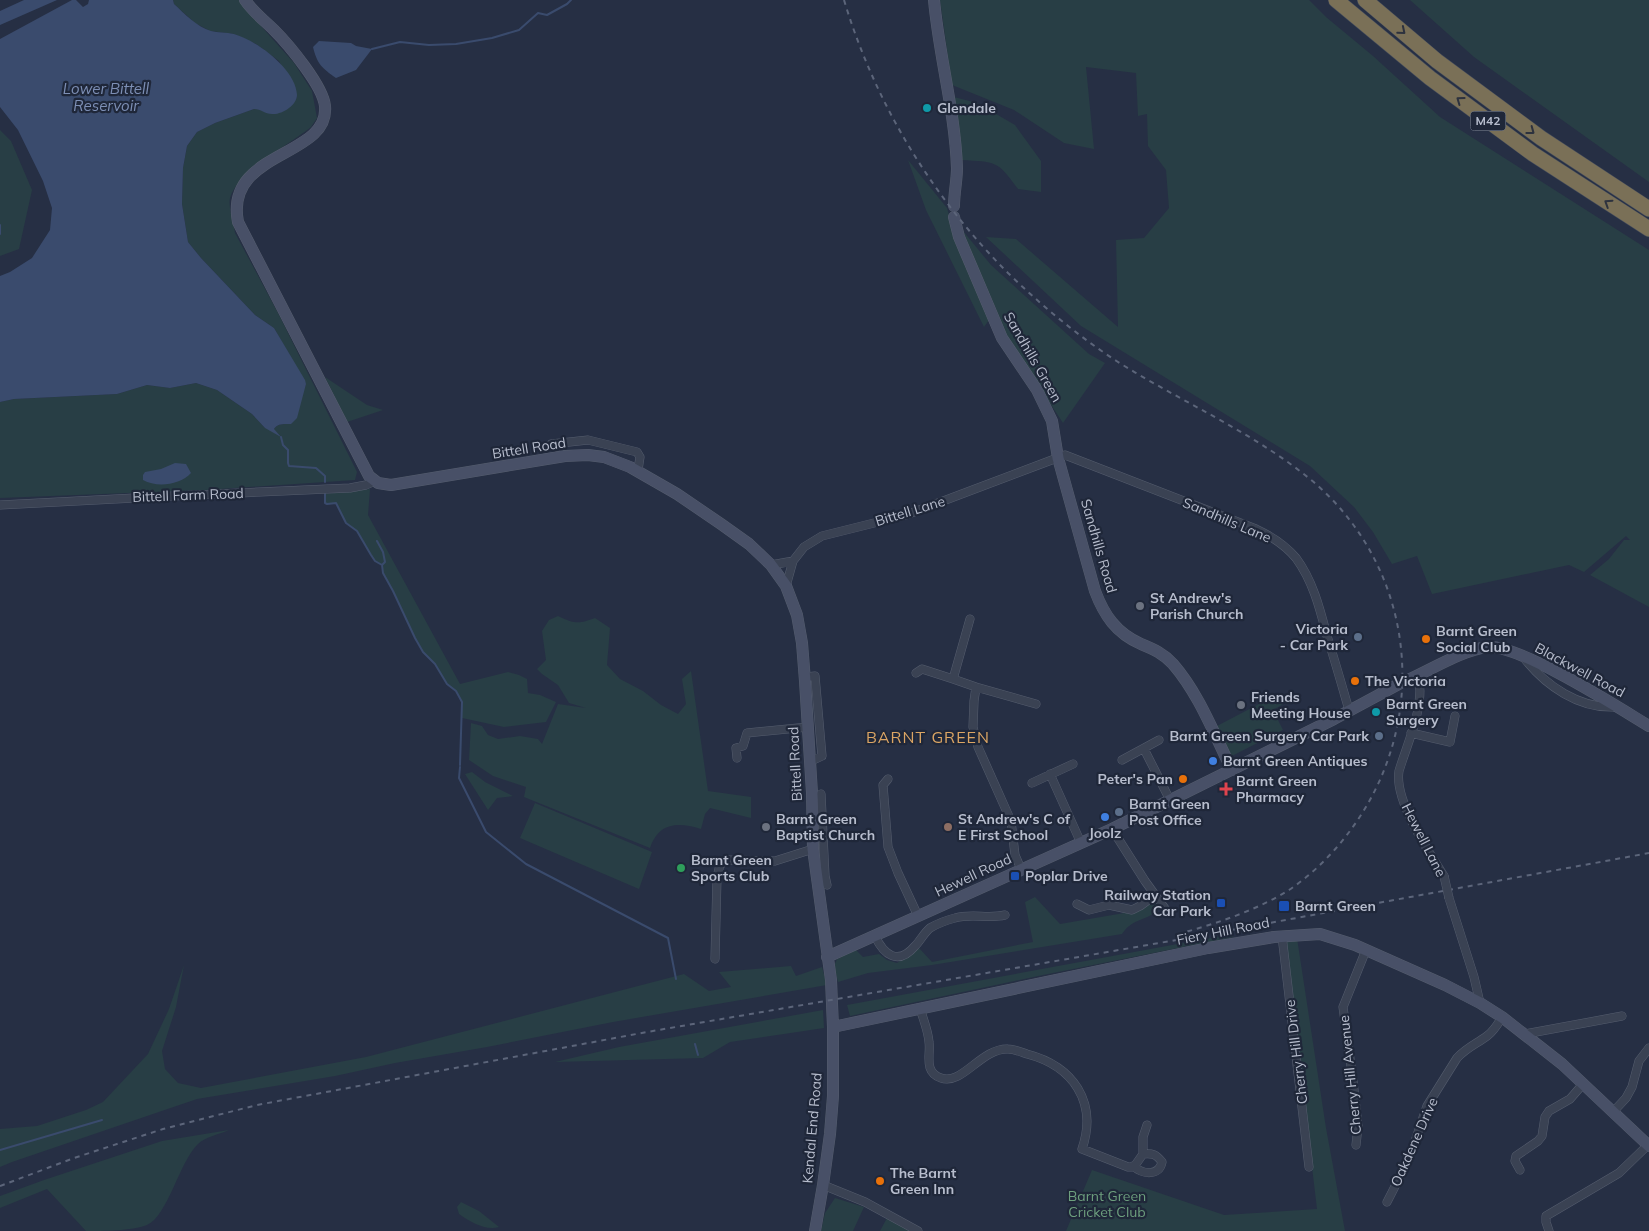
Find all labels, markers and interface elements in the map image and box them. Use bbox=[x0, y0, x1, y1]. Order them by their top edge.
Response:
one-way arrow bbox=[1397, 26, 1406, 35]
water label: Lower Bittell Reservoir bbox=[63, 79, 150, 115]
one-way arrow bbox=[1457, 98, 1466, 106]
place label: Glendale bbox=[937, 99, 996, 117]
marker: Glendale bbox=[921, 102, 933, 114]
road number: M42 bbox=[1470, 112, 1506, 130]
one-way arrow bbox=[1525, 125, 1534, 133]
one-way arrow bbox=[1604, 200, 1614, 209]
street label: Sandhills Green bbox=[1000, 309, 1066, 405]
street label: Bittell Road bbox=[491, 433, 567, 463]
street label: Bittell Farm Road bbox=[132, 484, 244, 506]
street label: Bittell Lane bbox=[873, 492, 947, 530]
street label: Sandhills Lane bbox=[1180, 493, 1274, 547]
street label: Sandhills Road bbox=[1077, 497, 1121, 595]
place label: St Andrew's Parish Church bbox=[1150, 589, 1243, 623]
marker: St Andrew's Parish Church bbox=[1134, 600, 1146, 612]
place label: Victoria - Car Park bbox=[1280, 620, 1348, 654]
place label: Barnt Green Social Club bbox=[1436, 622, 1517, 656]
marker: Victoria - Car Park bbox=[1352, 631, 1364, 643]
marker: Barnt Green Social Club bbox=[1420, 633, 1432, 645]
street label: Blackwell Road bbox=[1532, 639, 1628, 701]
place label: The Victoria bbox=[1365, 672, 1446, 690]
marker: The Victoria bbox=[1349, 675, 1361, 687]
place label: Friends Meeting House bbox=[1251, 688, 1351, 722]
place label: Barnt Green Surgery bbox=[1386, 695, 1467, 729]
marker: Friends Meeting House bbox=[1235, 699, 1247, 711]
marker: Barnt Green Surgery bbox=[1370, 706, 1382, 718]
street label: Bittell Road bbox=[784, 726, 806, 802]
district label: BARNT GREEN bbox=[866, 727, 990, 747]
place label: Barnt Green Surgery Car Park bbox=[1169, 727, 1369, 745]
marker: Barnt Green Surgery Car Park bbox=[1373, 730, 1385, 742]
place label: Barnt Green Antiques bbox=[1223, 752, 1367, 770]
marker: Barnt Green Antiques bbox=[1207, 755, 1219, 767]
place label: Peter's Pan bbox=[1098, 770, 1173, 788]
place label: Barnt Green Pharmacy bbox=[1236, 772, 1317, 806]
marker: Peter's Pan bbox=[1177, 773, 1189, 785]
marker: Barnt Green Pharmacy bbox=[1220, 783, 1232, 795]
place label: Barnt Green Post Office bbox=[1129, 795, 1210, 829]
street label: Hewell Lane bbox=[1398, 800, 1450, 880]
marker: Barnt Green Post Office bbox=[1113, 806, 1125, 818]
place label: Barnt Green Baptist Church bbox=[776, 810, 875, 844]
place label: St Andrew's C of E First School bbox=[958, 810, 1071, 844]
marker: Joolz bbox=[1099, 811, 1111, 823]
marker: Barnt Green Baptist Church bbox=[760, 821, 772, 833]
marker: St Andrew's C of E First School bbox=[942, 821, 954, 833]
place label: Joolz bbox=[1089, 824, 1121, 842]
street label: Hewell Road bbox=[932, 849, 1014, 901]
place label: Barnt Green Sports Club bbox=[691, 851, 772, 885]
marker: Barnt Green Sports Club bbox=[675, 862, 687, 874]
place label: Poplar Drive bbox=[1025, 867, 1108, 885]
marker: Poplar Drive bbox=[1009, 870, 1021, 882]
place label: Railway Station Car Park bbox=[1104, 886, 1211, 920]
marker: Railway Station Car Park bbox=[1215, 897, 1227, 909]
place label: Barnt Green bbox=[1295, 897, 1376, 915]
marker: Barnt Green bbox=[1277, 899, 1291, 913]
street label: Fiery Hill Road bbox=[1175, 913, 1271, 949]
street label: Cherry Hill Drive bbox=[1281, 999, 1311, 1105]
street label: Cherry Hill Avenue bbox=[1335, 1014, 1365, 1136]
street label: Kendal End Road bbox=[798, 1072, 826, 1184]
street label: Oakdene Drive bbox=[1386, 1095, 1442, 1189]
place label: The Barnt Green Inn bbox=[890, 1164, 957, 1198]
marker: The Barnt Green Inn bbox=[874, 1175, 886, 1187]
park label: Barnt Green Cricket Club bbox=[1068, 1187, 1146, 1221]

